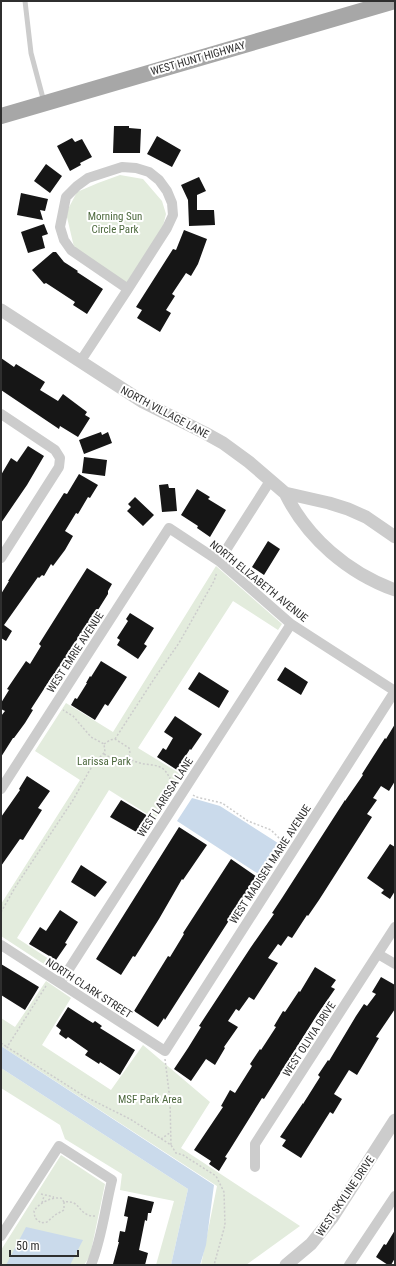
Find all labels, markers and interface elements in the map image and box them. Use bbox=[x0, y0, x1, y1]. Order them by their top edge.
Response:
street label: WEST HUNT HIGHWAY bbox=[149, 39, 247, 78]
park label: Morning Sun Circle Park bbox=[88, 210, 142, 236]
street label: NORTH VILLAGE LANE bbox=[118, 384, 212, 441]
street label: NORTH ELIZABETH AVENUE bbox=[207, 538, 311, 625]
street label: WEST EMRIE AVENUE bbox=[44, 609, 107, 695]
park label: Larissa Park bbox=[77, 755, 131, 768]
street label: WEST LARISSA LANE bbox=[135, 755, 196, 839]
street label: WEST MADISEN MARIE AVENUE bbox=[227, 802, 314, 926]
street label: NORTH CLARK STREET bbox=[43, 956, 135, 1021]
street label: WEST OLIVIA DRIVE bbox=[280, 999, 339, 1079]
park label: MSF Park Area bbox=[118, 1093, 182, 1106]
street label: WEST SKYLINE DRIVE bbox=[314, 1153, 377, 1239]
scale bar bbox=[10, 1232, 78, 1258]
text: 50 m bbox=[16, 1239, 40, 1253]

